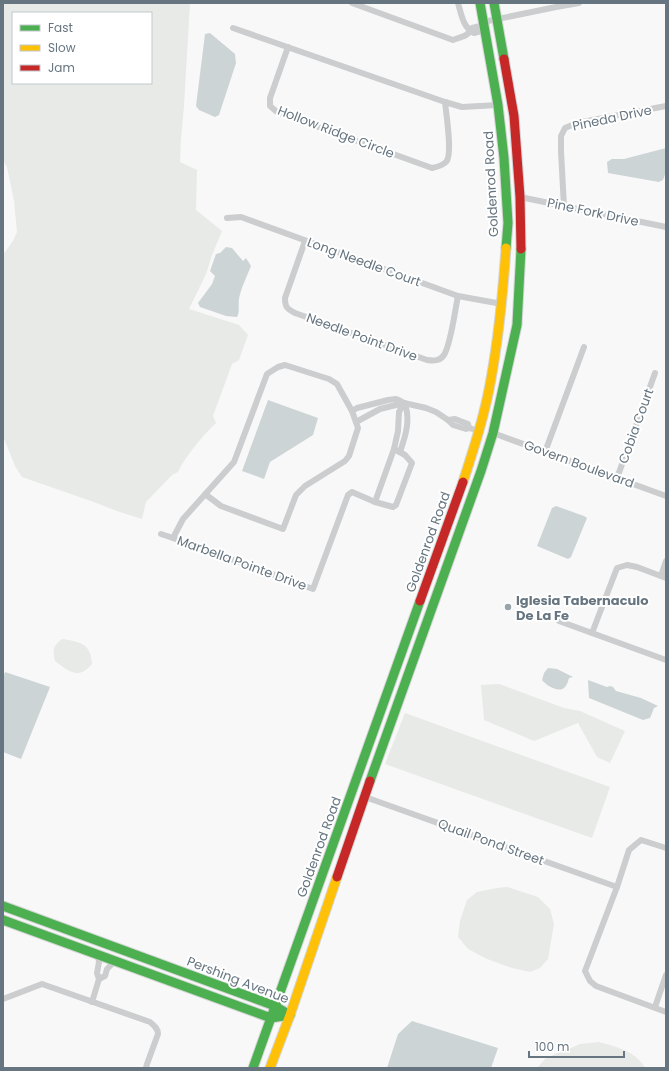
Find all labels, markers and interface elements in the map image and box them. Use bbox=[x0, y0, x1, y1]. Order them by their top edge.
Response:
legend bbox=[12, 12, 152, 84]
text: Fast bbox=[48, 19, 73, 36]
text: Slow bbox=[48, 39, 76, 56]
text: Jam bbox=[48, 59, 75, 76]
street label: Pineda Drive bbox=[571, 100, 653, 136]
street label: Hollow Ridge Circle bbox=[275, 101, 397, 163]
street label: Goldenrod Road bbox=[479, 131, 503, 237]
street label: Pine Fork Drive bbox=[546, 193, 640, 231]
street label: Long Needle Court bbox=[305, 233, 424, 291]
street label: Needle Point Drive bbox=[304, 308, 420, 366]
street label: Cobia Court bbox=[614, 385, 659, 466]
street label: Govern Boulevard bbox=[521, 435, 637, 493]
street label: Goldenrod Road bbox=[401, 489, 455, 595]
street label: Marbella Pointe Drive bbox=[175, 531, 309, 595]
place label: Iglesia Tabernaculo De La Fe bbox=[516, 591, 648, 625]
marker: Iglesia Tabernaculo De La Fe bbox=[503, 602, 513, 612]
street label: Goldenrod Road bbox=[292, 794, 346, 900]
street label: Quail Pond Street bbox=[435, 814, 547, 870]
street label: Pershing Avenue bbox=[184, 952, 292, 1008]
scale bar bbox=[529, 1033, 624, 1059]
text: 100 m bbox=[535, 1038, 569, 1055]

